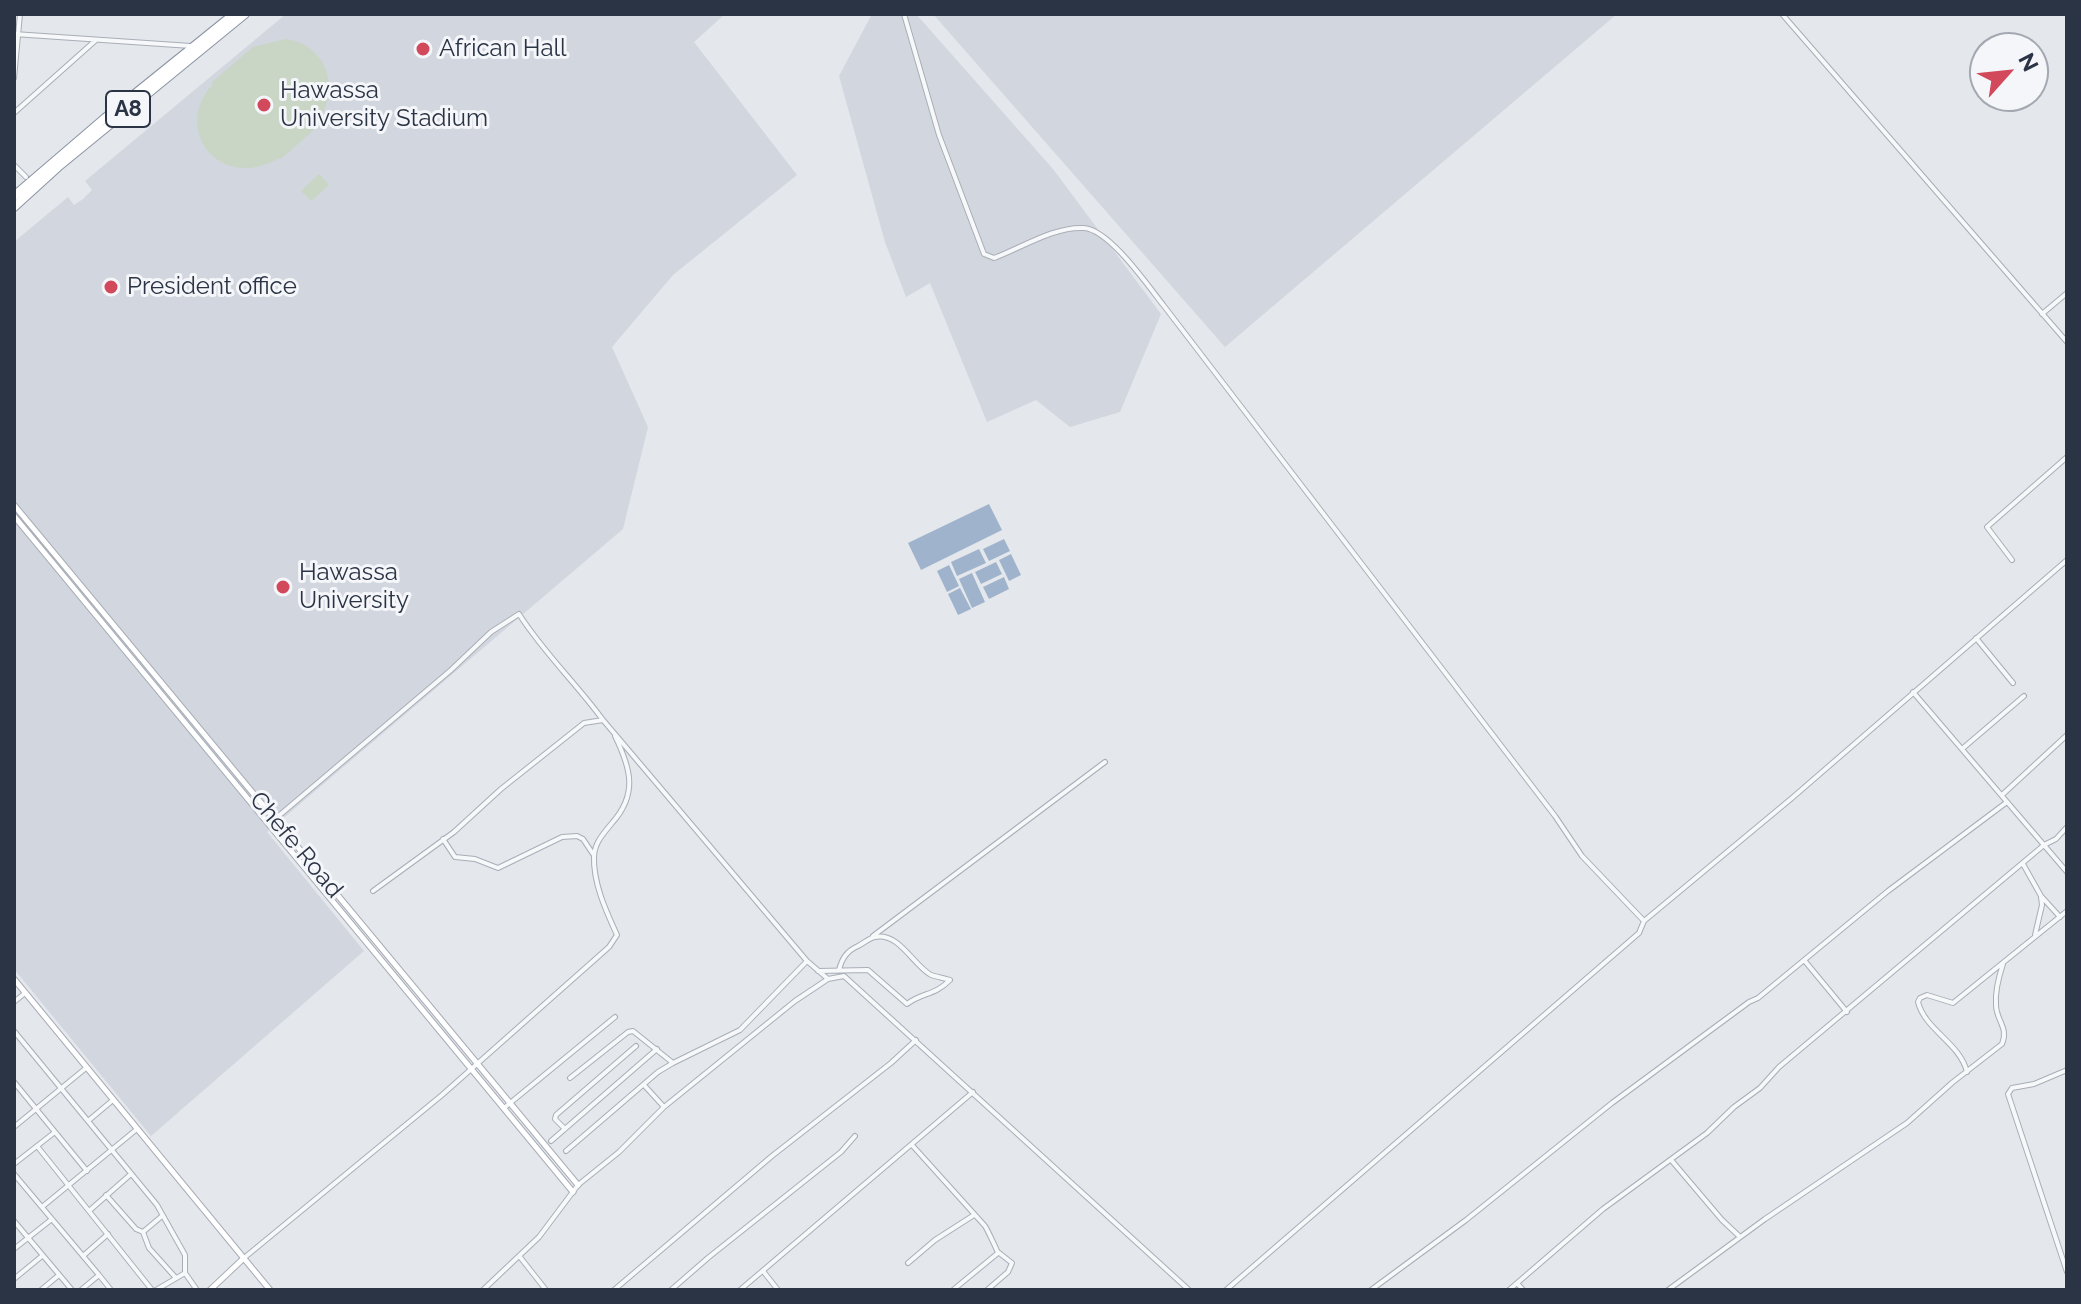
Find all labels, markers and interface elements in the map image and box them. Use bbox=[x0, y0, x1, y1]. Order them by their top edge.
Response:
north arrow bbox=[1969, 32, 2049, 112]
place label: African Hall bbox=[439, 35, 567, 63]
marker: African Hall bbox=[414, 40, 432, 58]
text: N bbox=[2013, 49, 2044, 75]
place label: Hawassa University Stadium bbox=[280, 77, 488, 133]
road number: A8 bbox=[106, 91, 150, 127]
marker: Hawassa University Stadium bbox=[255, 96, 273, 114]
place label: President office bbox=[127, 273, 297, 301]
marker: President office bbox=[102, 278, 120, 296]
place label: Hawassa University bbox=[299, 559, 409, 615]
marker: Hawassa University bbox=[274, 578, 292, 596]
street label: Chefe Road bbox=[243, 786, 349, 904]

